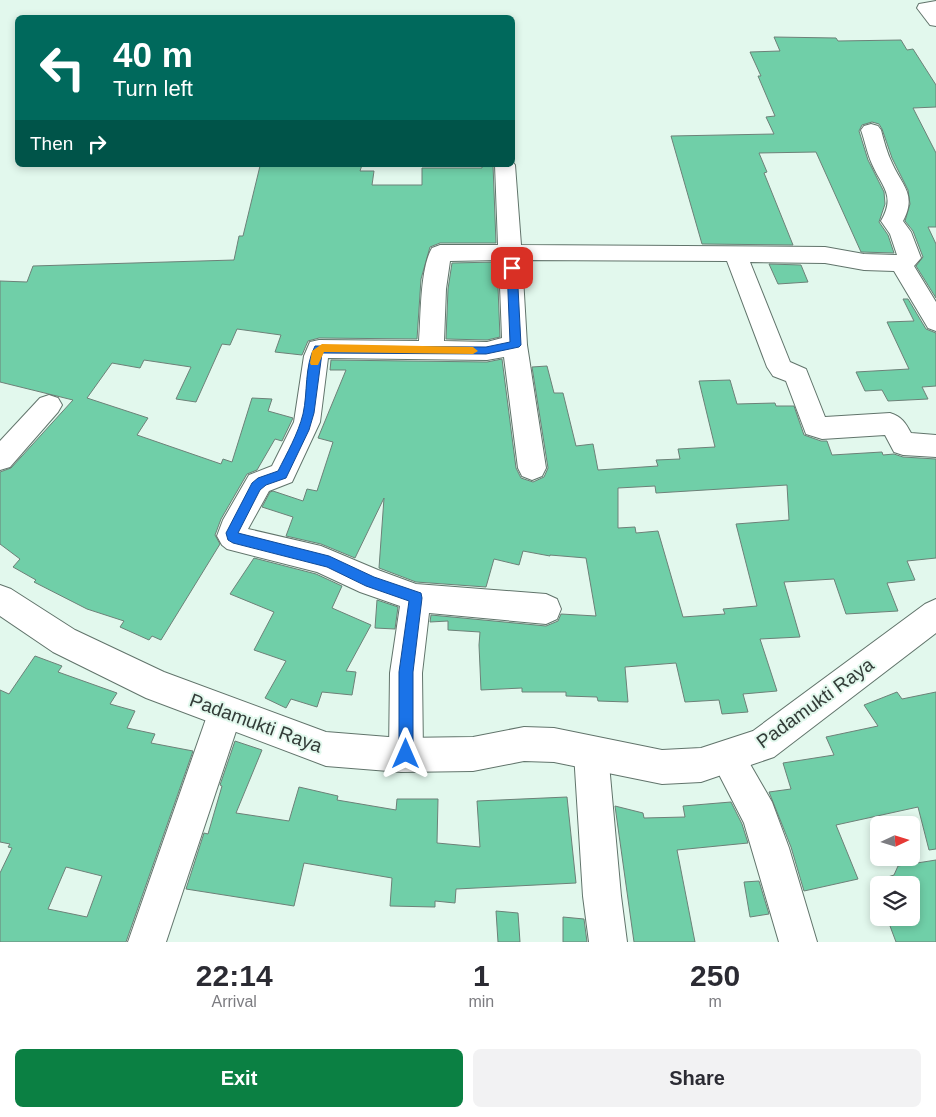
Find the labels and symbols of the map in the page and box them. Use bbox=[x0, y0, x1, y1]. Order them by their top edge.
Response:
pin bbox=[491, 247, 533, 289]
street label: Padamukti Raya bbox=[752, 653, 878, 752]
street label: Padamukti Raya bbox=[187, 689, 325, 757]
position arrow bbox=[379, 727, 431, 779]
north arrow bbox=[870, 816, 920, 866]

